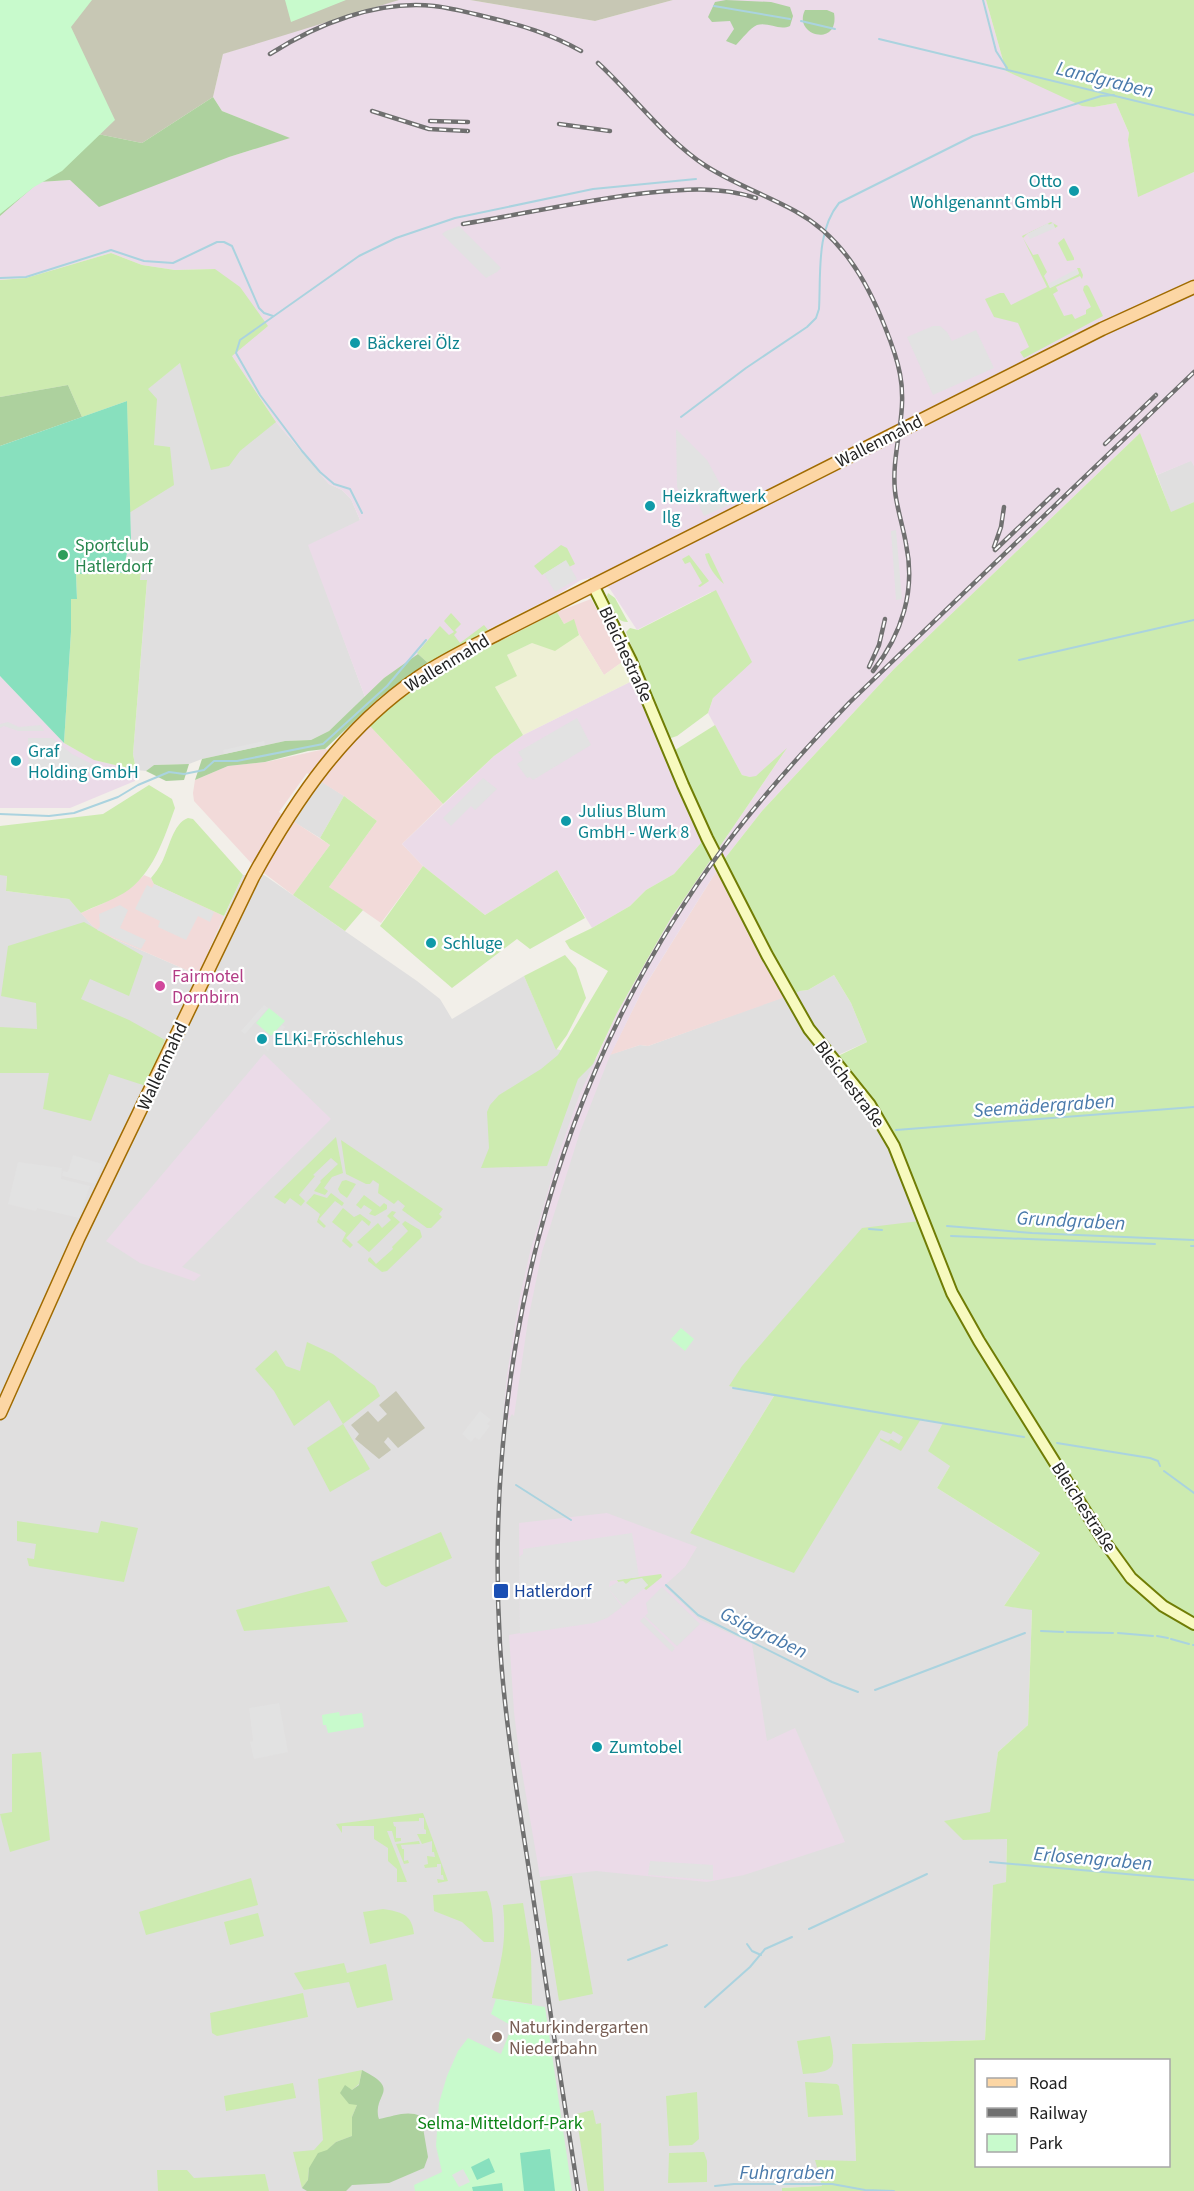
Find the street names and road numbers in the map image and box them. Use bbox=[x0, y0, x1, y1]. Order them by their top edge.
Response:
street label: Wallenmahd bbox=[831, 409, 927, 474]
street label: Bleichestraße bbox=[592, 602, 659, 706]
street label: Wallenmahd bbox=[400, 628, 494, 699]
street label: Wallenmahd bbox=[131, 1018, 194, 1114]
street label: Bleichestraße bbox=[809, 1036, 891, 1133]
street label: Bleichestraße bbox=[1045, 1457, 1122, 1557]

